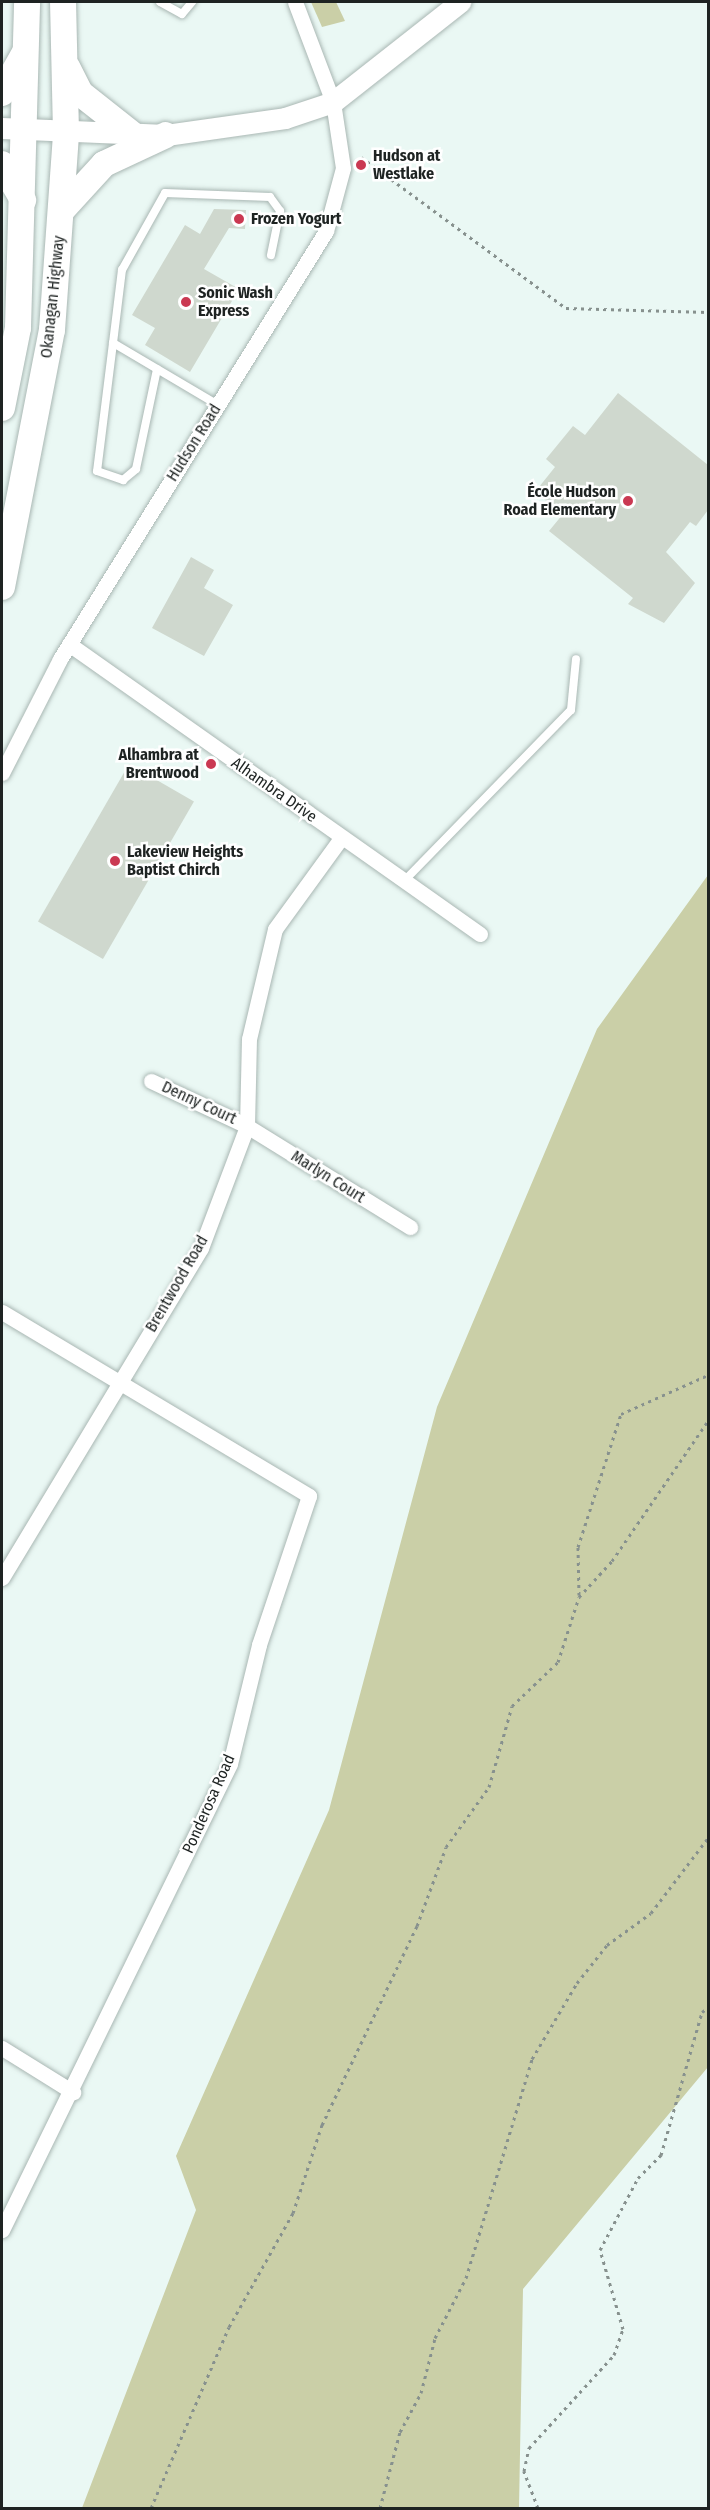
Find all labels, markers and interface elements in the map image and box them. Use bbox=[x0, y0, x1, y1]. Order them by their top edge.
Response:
place label: Hudson at Westlake bbox=[373, 146, 441, 184]
marker: Hudson at Westlake bbox=[354, 158, 368, 172]
place label: Frozen Yogurt bbox=[251, 209, 341, 229]
marker: Frozen Yogurt bbox=[232, 212, 246, 226]
street label: Okanagan Highway bbox=[37, 235, 69, 359]
place label: Sonic Wash Express bbox=[198, 283, 273, 321]
marker: Sonic Wash Express bbox=[179, 295, 193, 309]
street label: Hudson Road bbox=[163, 401, 225, 485]
place label: École Hudson Road Elementary bbox=[503, 482, 616, 520]
marker: École Hudson Road Elementary bbox=[621, 494, 635, 508]
place label: Alhambra at Brentwood bbox=[118, 745, 199, 783]
street label: Alhambra Drive bbox=[227, 753, 321, 827]
marker: Alhambra at Brentwood bbox=[204, 757, 218, 771]
place label: Lakeview Heights Baptist Chirch bbox=[127, 842, 243, 880]
marker: Lakeview Heights Baptist Chirch bbox=[108, 854, 122, 868]
street label: Denny Court bbox=[159, 1077, 239, 1129]
street label: Marlyn Court bbox=[287, 1147, 369, 1207]
street label: Brentwood Road bbox=[142, 1232, 212, 1336]
street label: Ponderosa Road bbox=[179, 1752, 239, 1856]

